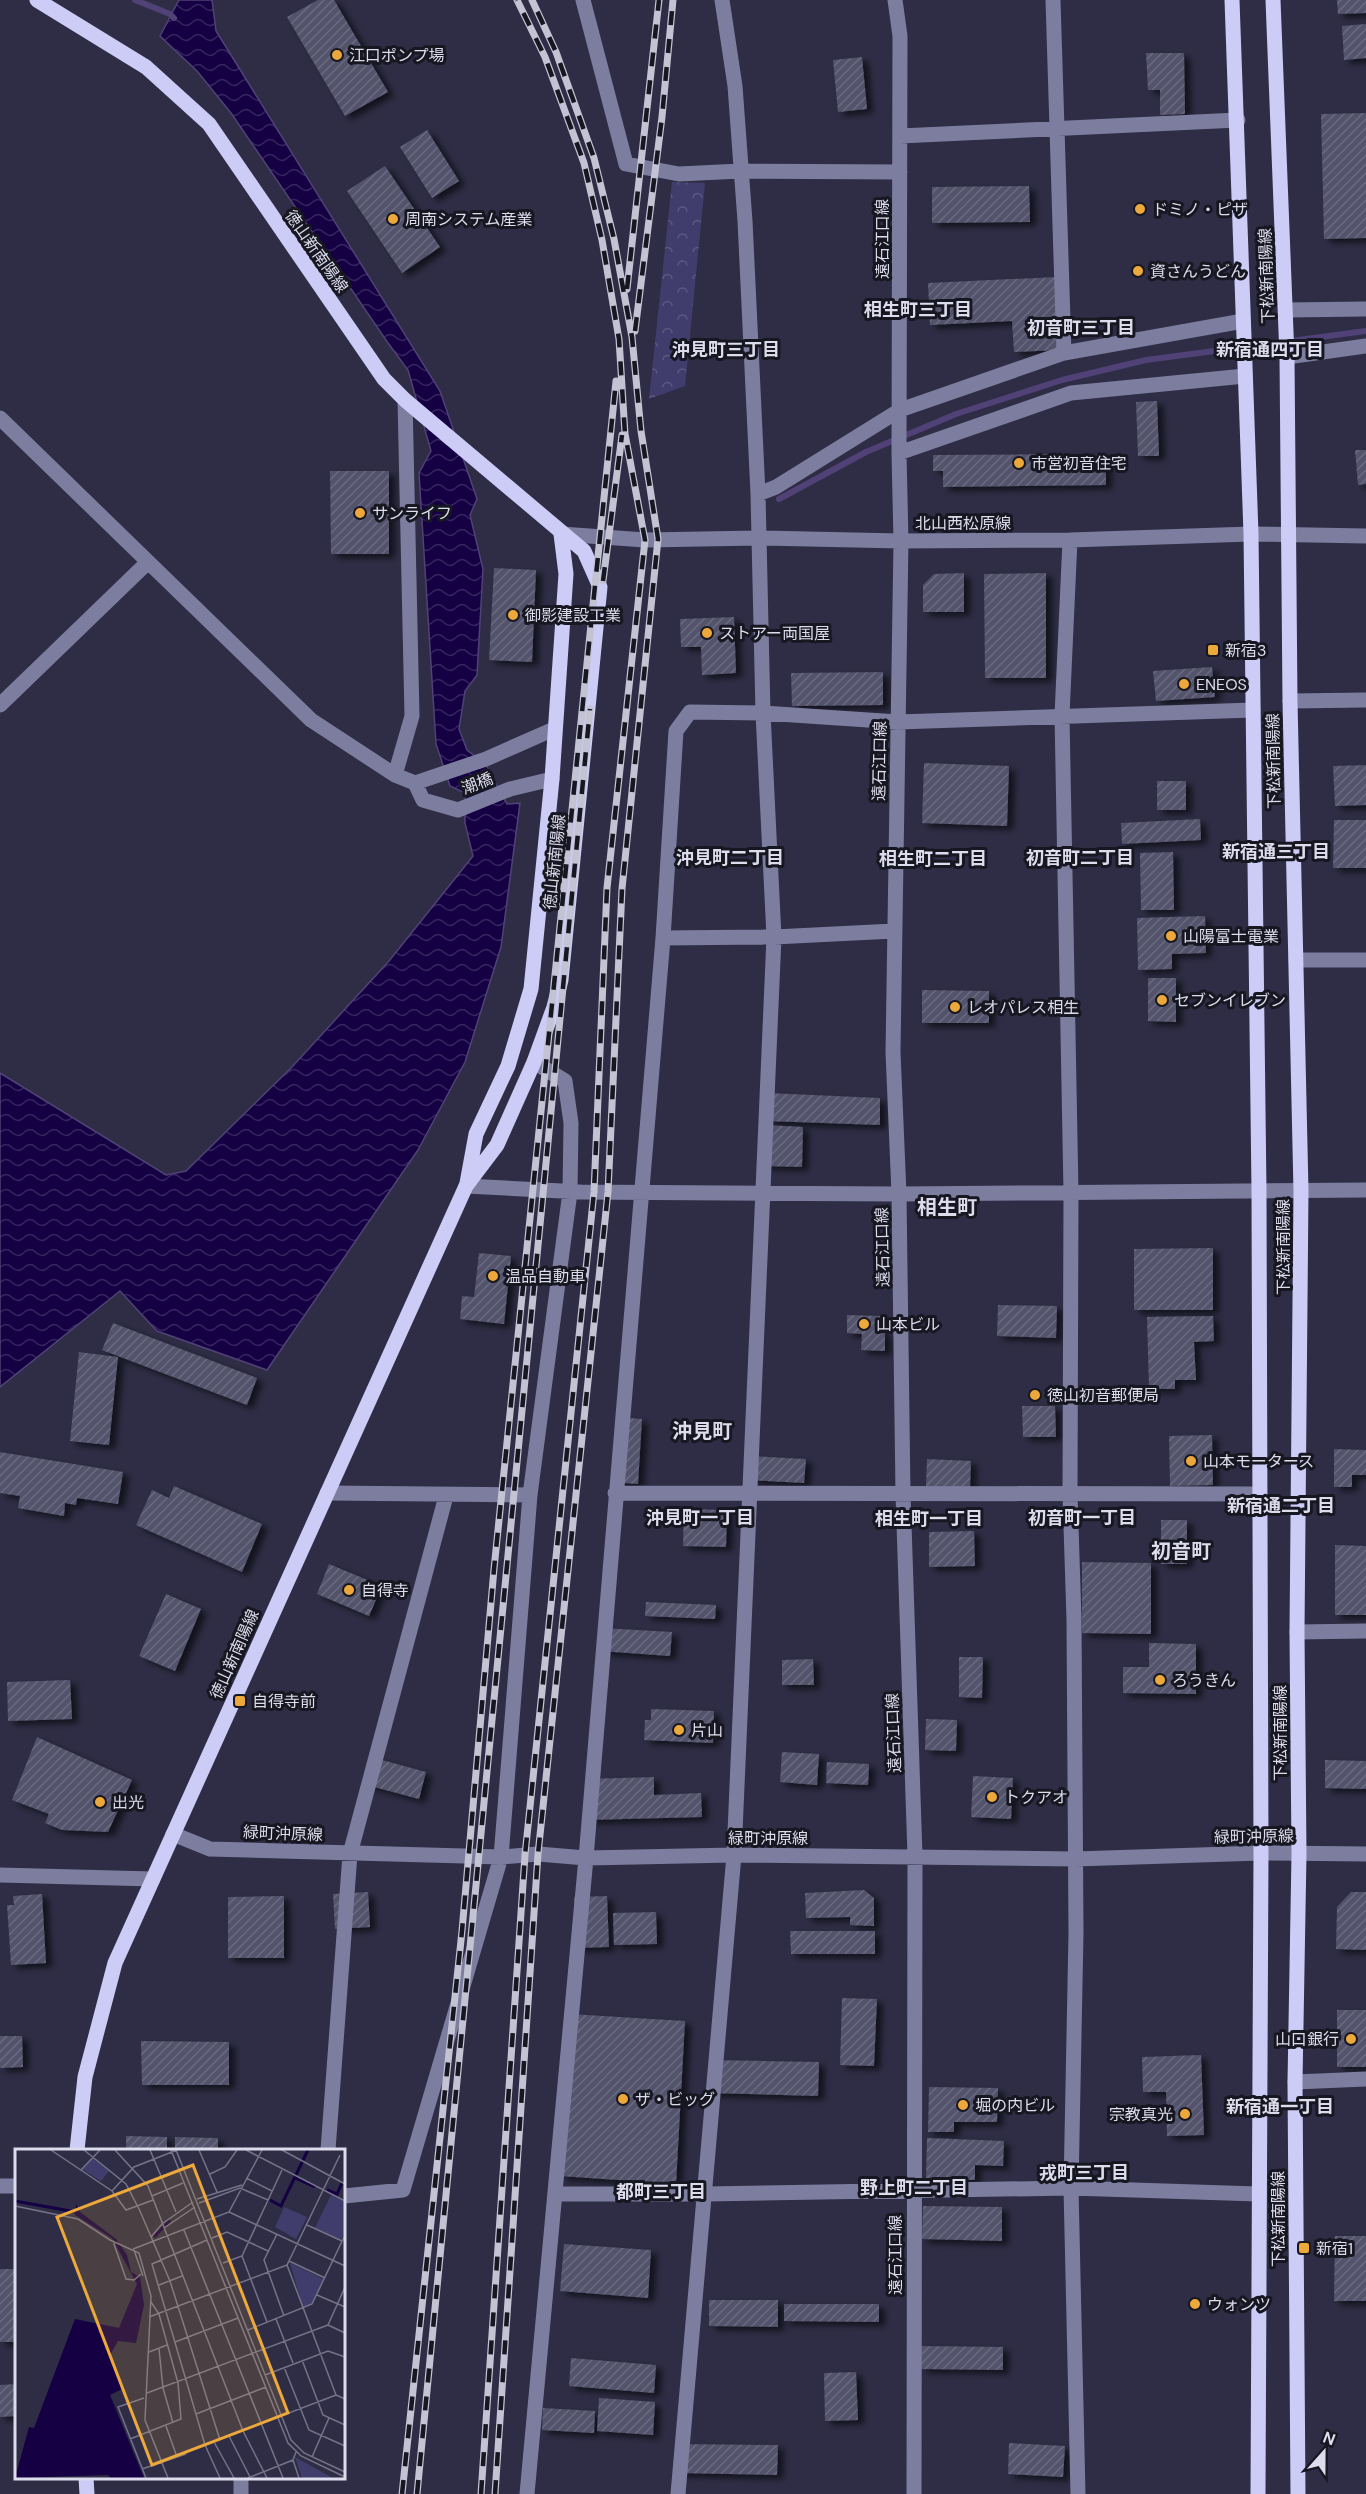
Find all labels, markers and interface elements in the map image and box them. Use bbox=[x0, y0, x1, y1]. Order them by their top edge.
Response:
place label: 江口ポンプ場 bbox=[349, 45, 445, 66]
marker: 江口ポンプ場 bbox=[330, 48, 344, 62]
street label: 遠石江口線 bbox=[872, 199, 893, 279]
place label: ドミノ・ピザ bbox=[1152, 199, 1248, 220]
marker: ドミノ・ピザ bbox=[1133, 202, 1147, 216]
street label: 徳山新南陽線 bbox=[280, 206, 353, 297]
place label: 周南システム産業 bbox=[405, 209, 533, 230]
marker: 周南システム産業 bbox=[386, 212, 400, 226]
street label: 下松新南陽線 bbox=[1254, 228, 1279, 324]
place label: 資さんうどん bbox=[1150, 261, 1246, 282]
marker: 資さんうどん bbox=[1131, 264, 1145, 278]
district label: 相生町三丁目 bbox=[864, 298, 972, 322]
district label: 初音町三丁目 bbox=[1027, 316, 1135, 340]
district label: 沖見町三丁目 bbox=[672, 338, 780, 362]
district label: 新宿通四丁目 bbox=[1216, 338, 1324, 362]
place label: 市営初音住宅 bbox=[1031, 453, 1127, 474]
marker: 市営初音住宅 bbox=[1012, 456, 1026, 470]
place label: サンライフ bbox=[372, 503, 452, 524]
marker: サンライフ bbox=[353, 506, 367, 520]
street label: 北山西松原線 bbox=[915, 513, 1011, 534]
place label: 御影建設工業 bbox=[525, 605, 621, 626]
marker: 御影建設工業 bbox=[506, 608, 520, 622]
place label: ストアー両国屋 bbox=[719, 623, 830, 644]
marker: ストアー両国屋 bbox=[700, 626, 714, 640]
place label: 新宿3 bbox=[1225, 640, 1266, 661]
marker: 新宿3 bbox=[1206, 643, 1220, 657]
place label: ENEOS bbox=[1196, 674, 1247, 695]
marker: ENEOS bbox=[1177, 677, 1191, 691]
street label: 下松新南陽線 bbox=[1262, 713, 1285, 809]
street label: 遠石江口線 bbox=[868, 721, 891, 801]
street label: 潮橋 bbox=[458, 768, 496, 799]
street label: 徳山新南陽線 bbox=[539, 813, 570, 911]
district label: 新宿通三丁目 bbox=[1222, 840, 1330, 864]
district label: 沖見町二丁目 bbox=[676, 846, 784, 870]
district label: 初音町二丁目 bbox=[1026, 846, 1134, 870]
district label: 相生町二丁目 bbox=[879, 847, 987, 871]
place label: 山陽富士電業 bbox=[1183, 926, 1279, 947]
marker: 山陽富士電業 bbox=[1164, 929, 1178, 943]
place label: セブンイレブン bbox=[1174, 990, 1286, 1011]
marker: セブンイレブン bbox=[1155, 993, 1169, 1007]
place label: レオパレス相生 bbox=[967, 997, 1079, 1018]
marker: レオパレス相生 bbox=[948, 1000, 962, 1014]
district label: 相生町 bbox=[917, 1194, 977, 1220]
street label: 下松新南陽線 bbox=[1273, 1199, 1294, 1295]
street label: 遠石江口線 bbox=[871, 1207, 894, 1287]
place label: 温品自動車 bbox=[505, 1266, 585, 1287]
marker: 温品自動車 bbox=[486, 1269, 500, 1283]
place label: 山本ビル bbox=[876, 1314, 940, 1335]
marker: 山本ビル bbox=[857, 1317, 871, 1331]
place label: 徳山初音郵便局 bbox=[1047, 1385, 1159, 1406]
marker: 徳山初音郵便局 bbox=[1028, 1388, 1042, 1402]
district label: 沖見町 bbox=[672, 1418, 732, 1444]
place label: 山本モータース bbox=[1203, 1451, 1314, 1472]
marker: 山本モータース bbox=[1184, 1454, 1198, 1468]
district label: 新宿通二丁目 bbox=[1227, 1494, 1335, 1518]
district label: 沖見町一丁目 bbox=[646, 1506, 754, 1530]
district label: 初音町一丁目 bbox=[1028, 1506, 1136, 1530]
district label: 相生町一丁目 bbox=[875, 1507, 983, 1531]
district label: 初音町 bbox=[1151, 1538, 1211, 1564]
place label: 自得寺 bbox=[361, 1580, 409, 1601]
marker: 自得寺 bbox=[342, 1583, 356, 1597]
street label: 徳山新南陽線 bbox=[205, 1606, 264, 1702]
place label: ろうきん bbox=[1172, 1670, 1236, 1691]
marker: ろうきん bbox=[1153, 1673, 1167, 1687]
street label: 下松新南陽線 bbox=[1270, 1685, 1291, 1781]
place label: 自得寺前 bbox=[252, 1691, 316, 1712]
street label: 遠石江口線 bbox=[882, 1693, 905, 1773]
marker: 自得寺前 bbox=[233, 1694, 247, 1708]
place label: 片山 bbox=[691, 1720, 723, 1741]
marker: 片山 bbox=[672, 1723, 686, 1737]
place label: トクアオ bbox=[1004, 1787, 1068, 1808]
marker: トクアオ bbox=[985, 1790, 999, 1804]
place label: 出光 bbox=[112, 1792, 144, 1813]
marker: 出光 bbox=[93, 1795, 107, 1809]
street label: 緑町沖原線 bbox=[243, 1822, 323, 1845]
street label: 緑町沖原線 bbox=[1214, 1825, 1294, 1848]
street label: 緑町沖原線 bbox=[728, 1828, 808, 1849]
place label: 山口銀行 bbox=[1275, 2029, 1339, 2050]
marker: 山口銀行 bbox=[1344, 2032, 1358, 2046]
place label: ザ・ビッグ bbox=[635, 2089, 715, 2110]
marker: ザ・ビッグ bbox=[616, 2092, 630, 2106]
place label: 堀の内ビル bbox=[975, 2095, 1055, 2116]
district label: 新宿通一丁目 bbox=[1226, 2095, 1334, 2119]
marker: 堀の内ビル bbox=[956, 2098, 970, 2112]
place label: 宗教真光 bbox=[1109, 2104, 1173, 2125]
marker: 宗教真光 bbox=[1178, 2107, 1192, 2121]
inset map bbox=[15, 2149, 345, 2479]
district label: 戎町三丁目 bbox=[1039, 2161, 1129, 2185]
street label: 下松新南陽線 bbox=[1268, 2171, 1289, 2267]
district label: 野上町二丁目 bbox=[860, 2176, 968, 2200]
district label: 都町三丁目 bbox=[616, 2180, 706, 2204]
street label: 遠石江口線 bbox=[885, 2215, 906, 2295]
place label: 新宿1 bbox=[1316, 2238, 1353, 2259]
marker: 新宿1 bbox=[1297, 2241, 1311, 2255]
place label: ウォンツ bbox=[1207, 2294, 1271, 2315]
marker: ウォンツ bbox=[1188, 2297, 1202, 2311]
north arrow bbox=[1294, 2422, 1354, 2482]
text: N bbox=[1320, 2427, 1338, 2450]

